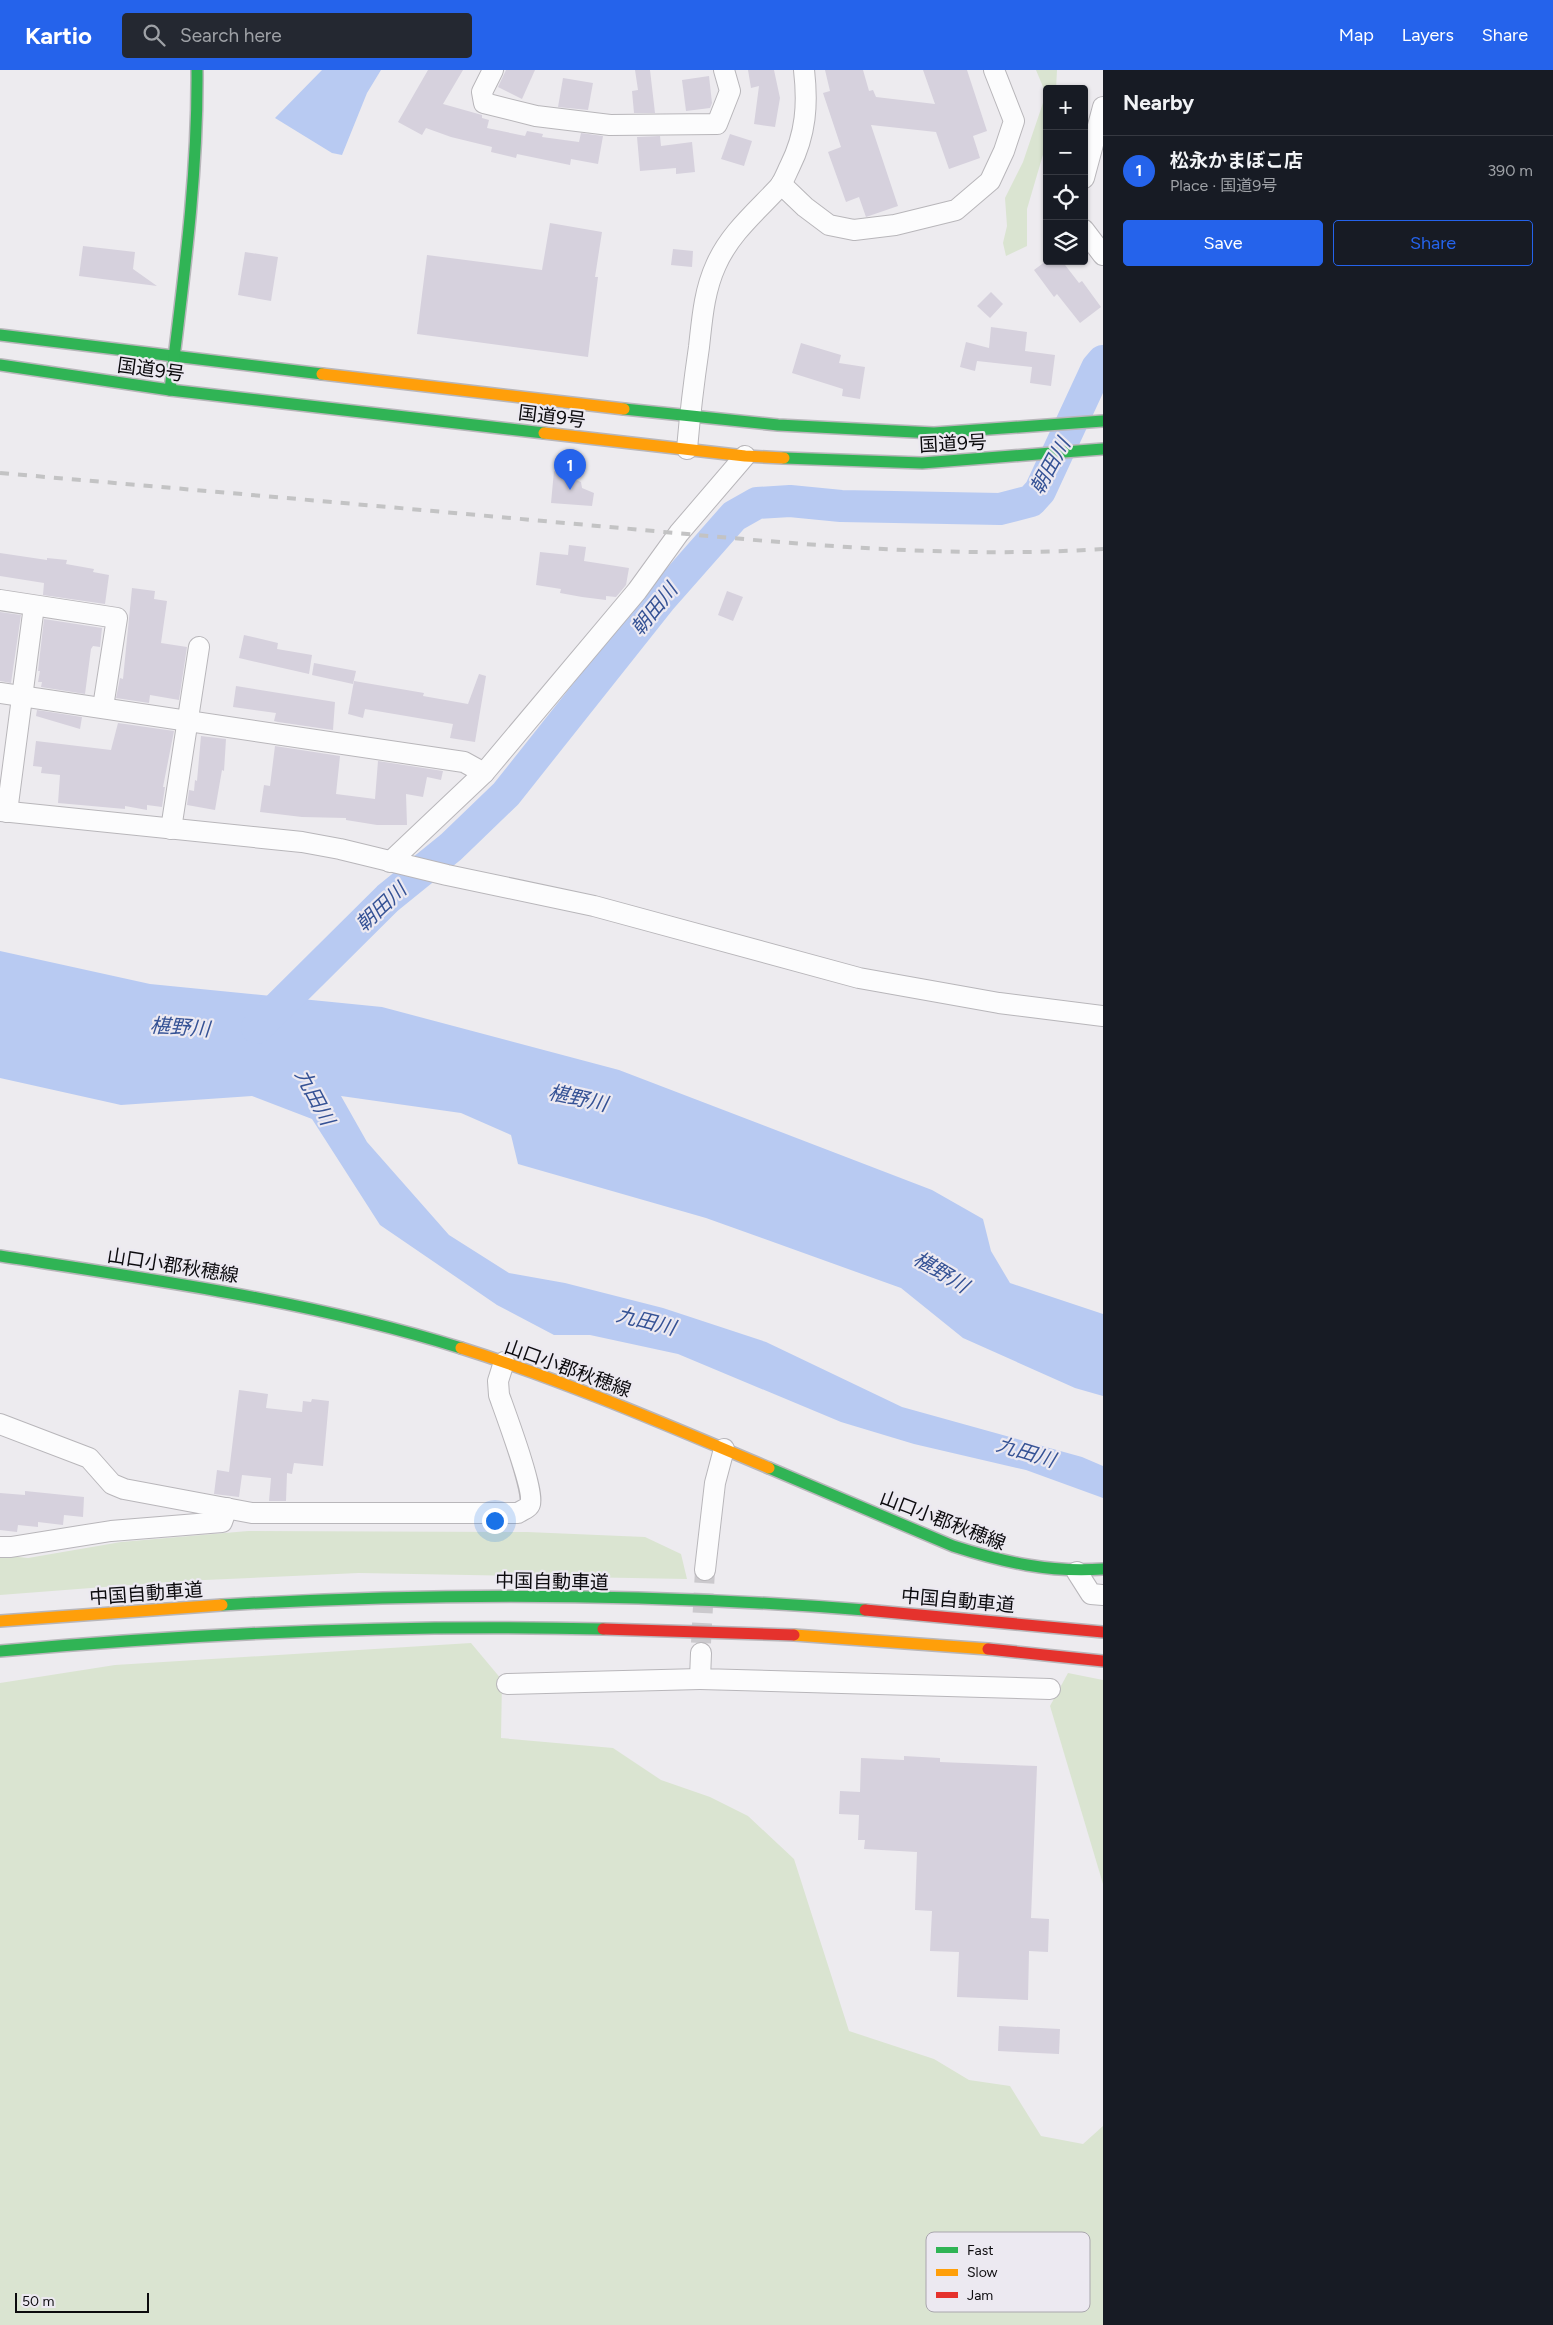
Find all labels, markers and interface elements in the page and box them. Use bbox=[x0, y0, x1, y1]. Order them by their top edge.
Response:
search box bbox=[122, 13, 472, 58]
text: Kartio bbox=[25, 21, 92, 50]
icon: search bbox=[140, 21, 168, 49]
text: Search here bbox=[180, 24, 282, 47]
text: Map bbox=[1339, 24, 1374, 46]
text: Layers bbox=[1402, 24, 1454, 46]
text: Share bbox=[1482, 24, 1528, 46]
map controls bbox=[1043, 85, 1088, 265]
button: + bbox=[1043, 85, 1088, 130]
text: Nearby bbox=[1123, 90, 1194, 115]
button: − bbox=[1043, 130, 1088, 175]
text: 松永かまぼこ店 bbox=[1170, 149, 1303, 172]
text: 1 bbox=[1136, 161, 1142, 180]
text: 390 m bbox=[1487, 161, 1533, 180]
button: locate bbox=[1043, 175, 1088, 220]
text: Place · 国道9号 bbox=[1170, 176, 1277, 195]
button: layers bbox=[1043, 220, 1088, 265]
button: Save bbox=[1123, 220, 1323, 266]
button: Share bbox=[1333, 220, 1533, 266]
street label: 国道9号 bbox=[116, 353, 186, 386]
street label: 国道9号 bbox=[517, 401, 587, 432]
street label: 国道9号 bbox=[919, 430, 987, 457]
water label: 朝田川 bbox=[1025, 432, 1076, 498]
pin: 1 bbox=[554, 449, 586, 490]
water label: 朝田川 bbox=[626, 577, 683, 640]
water label: 朝田川 bbox=[351, 876, 413, 936]
water label: 椹野川 bbox=[149, 1013, 213, 1041]
water label: 九田川 bbox=[290, 1065, 341, 1131]
water label: 椹野川 bbox=[546, 1080, 612, 1116]
street label: 山口小郡秋穂線 bbox=[105, 1244, 240, 1287]
water label: 椹野川 bbox=[909, 1246, 975, 1299]
water label: 九田川 bbox=[614, 1302, 680, 1340]
street label: 山口小郡秋穂線 bbox=[501, 1335, 634, 1402]
water label: 九田川 bbox=[994, 1432, 1060, 1473]
street label: 山口小郡秋穂線 bbox=[877, 1486, 1009, 1555]
your location bbox=[482, 1508, 508, 1534]
street label: 中国自動車道 bbox=[495, 1569, 609, 1594]
street label: 中国自動車道 bbox=[88, 1578, 204, 1609]
street label: 中国自動車道 bbox=[900, 1584, 1016, 1617]
legend bbox=[926, 2232, 1090, 2312]
text: Fast bbox=[967, 2242, 993, 2259]
text: Slow bbox=[967, 2264, 998, 2281]
text: Jam bbox=[967, 2287, 993, 2304]
scale bar bbox=[15, 2290, 149, 2313]
text: 50 m bbox=[22, 2293, 54, 2310]

